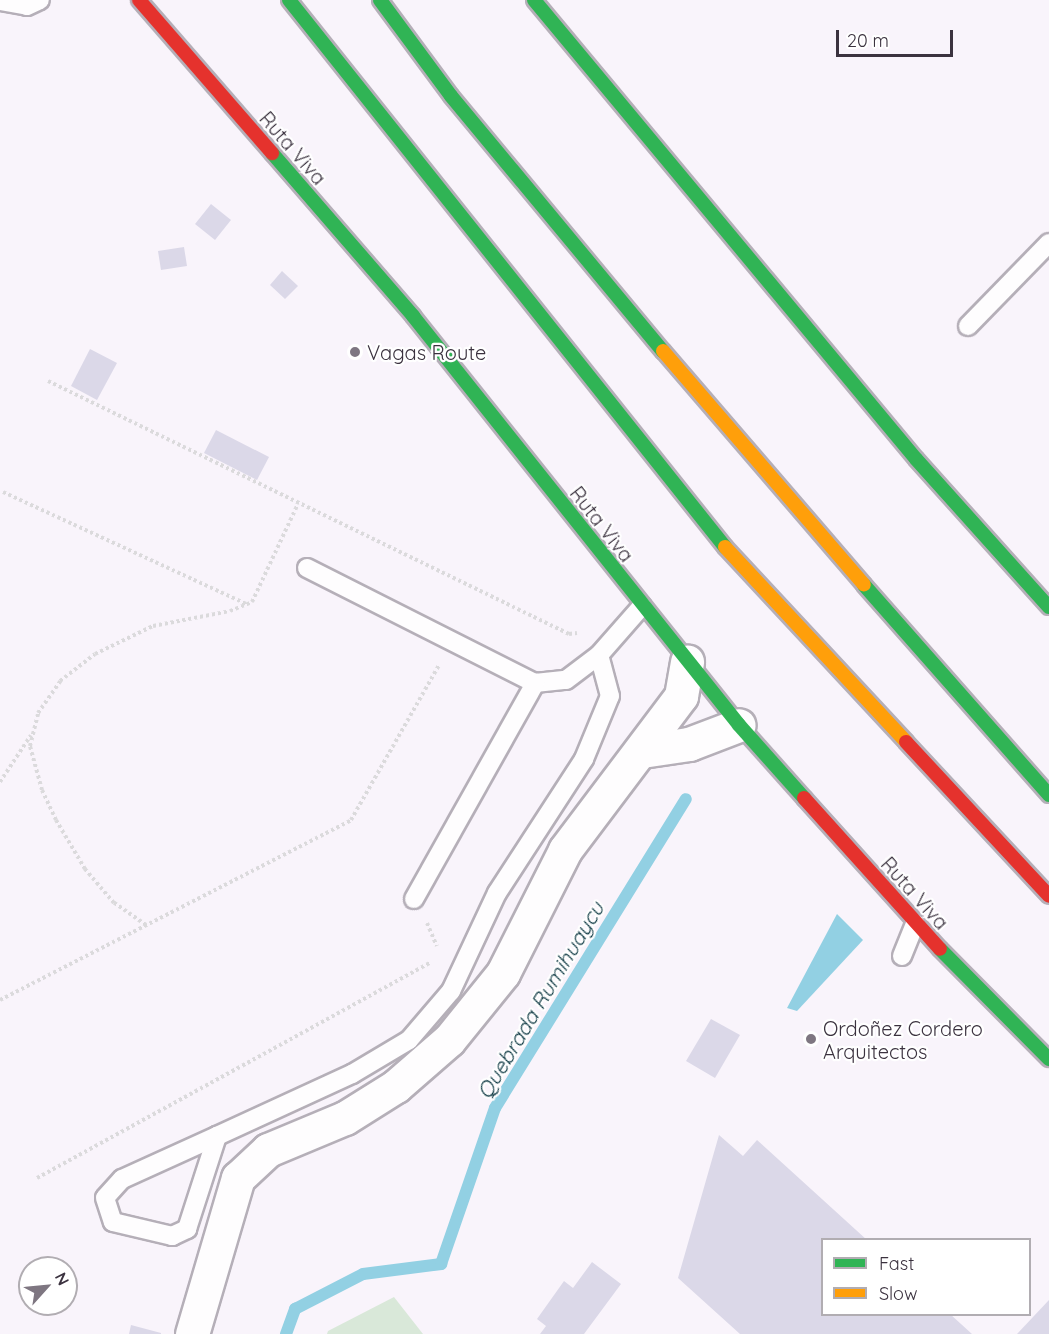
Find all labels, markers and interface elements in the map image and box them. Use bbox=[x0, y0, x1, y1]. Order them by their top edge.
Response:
scale bar bbox=[839, 18, 956, 56]
text: 20 m bbox=[847, 29, 889, 52]
street label: Ruta Viva bbox=[255, 106, 331, 190]
place label: Vagas Route bbox=[367, 340, 486, 364]
marker: Vagas Route bbox=[348, 345, 362, 359]
street label: Ruta Viva bbox=[565, 481, 639, 567]
street label: Ruta Viva bbox=[876, 852, 954, 934]
water label: Quebrada Rumihuaycu bbox=[471, 897, 609, 1103]
place label: Ordoñez Cordero Arquitectos bbox=[823, 1016, 983, 1063]
marker: Ordoñez Cordero Arquitectos bbox=[804, 1032, 818, 1046]
legend bbox=[821, 1238, 1031, 1316]
text: Fast bbox=[879, 1252, 914, 1275]
north arrow bbox=[18, 1256, 78, 1316]
text: N bbox=[51, 1269, 74, 1289]
text: Slow bbox=[879, 1282, 917, 1305]

